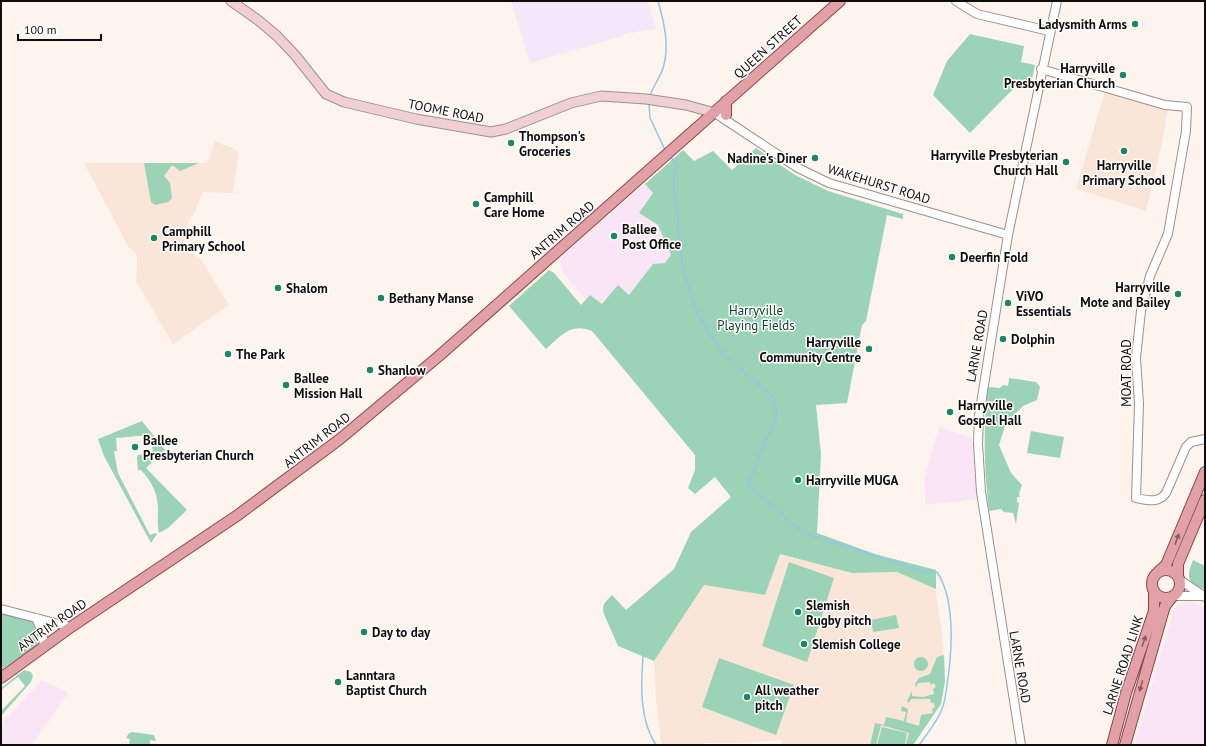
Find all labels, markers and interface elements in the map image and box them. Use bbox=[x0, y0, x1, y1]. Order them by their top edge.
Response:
street label: QUEEN STREET bbox=[730, 12, 806, 82]
scale bar bbox=[18, 16, 101, 42]
place label: Ladysmith Arms bbox=[1038, 16, 1128, 33]
marker: Ladysmith Arms bbox=[1130, 19, 1140, 29]
text: 100 m bbox=[24, 22, 57, 37]
place label: Harryville Presbyterian Church bbox=[1004, 60, 1115, 92]
marker: Harryville Presbyterian Church bbox=[1118, 70, 1128, 80]
street label: TOOME ROAD bbox=[407, 95, 485, 127]
place label: Thompson's Groceries bbox=[519, 128, 586, 160]
marker: Thompson's Groceries bbox=[506, 138, 516, 148]
marker: Harryville Primary School bbox=[1119, 146, 1129, 156]
place label: Harryville Presbyterian Church Hall bbox=[931, 147, 1058, 179]
place label: Nadine's Diner bbox=[727, 150, 807, 167]
marker: Nadine's Diner bbox=[810, 153, 820, 163]
marker: Harryville Presbyterian Church Hall bbox=[1061, 157, 1071, 167]
place label: Harryville Primary School bbox=[1082, 157, 1166, 189]
street label: WAKEHURST ROAD bbox=[825, 160, 933, 208]
place label: Camphill Care Home bbox=[484, 189, 545, 221]
street label: ANTRIM ROAD bbox=[526, 197, 598, 263]
marker: Camphill Care Home bbox=[471, 199, 481, 209]
place label: Ballee Post Office bbox=[622, 221, 682, 253]
place label: Camphill Primary School bbox=[162, 223, 245, 255]
marker: Ballee Post Office bbox=[609, 231, 619, 241]
marker: Camphill Primary School bbox=[149, 233, 159, 243]
place label: Deerfin Fold bbox=[960, 249, 1028, 266]
marker: Deerfin Fold bbox=[947, 252, 957, 262]
place label: Harryville Mote and Bailey bbox=[1080, 279, 1171, 311]
place label: Shalom bbox=[286, 280, 328, 297]
marker: Shalom bbox=[273, 283, 283, 293]
place label: ViVO Essentials bbox=[1015, 288, 1072, 320]
marker: Harryville Mote and Bailey bbox=[1173, 289, 1183, 299]
place label: Bethany Manse bbox=[389, 290, 474, 307]
marker: Bethany Manse bbox=[376, 293, 386, 303]
marker: ViVO Essentials bbox=[1003, 298, 1013, 308]
park label: Harryville Playing Fields bbox=[717, 302, 795, 334]
street label: LARNE ROAD bbox=[962, 308, 992, 384]
place label: Dolphin bbox=[1011, 331, 1055, 348]
place label: Harryville Community Centre bbox=[759, 334, 861, 366]
marker: Dolphin bbox=[998, 334, 1008, 344]
street label: MOAT ROAD bbox=[1118, 339, 1135, 407]
marker: Harryville Community Centre bbox=[864, 344, 874, 354]
place label: The Park bbox=[236, 346, 285, 363]
marker: The Park bbox=[223, 349, 233, 359]
place label: Shanlow bbox=[378, 362, 426, 379]
marker: Shanlow bbox=[365, 365, 375, 375]
place label: Ballee Mission Hall bbox=[294, 370, 362, 402]
marker: Ballee Mission Hall bbox=[281, 380, 291, 390]
place label: Harryville Gospel Hall bbox=[958, 397, 1022, 429]
marker: Harryville Gospel Hall bbox=[945, 407, 955, 417]
street label: ANTRIM ROAD bbox=[280, 408, 354, 472]
place label: Ballee Presbyterian Church bbox=[143, 432, 254, 464]
marker: Ballee Presbyterian Church bbox=[130, 442, 140, 452]
place label: Harryville MUGA bbox=[806, 472, 898, 489]
marker: Harryville MUGA bbox=[793, 475, 803, 485]
one-way arrow bbox=[1174, 532, 1180, 544]
street label: ANTRIM ROAD bbox=[14, 595, 90, 655]
place label: Slemish Rugby pitch bbox=[806, 597, 871, 629]
marker: Slemish Rugby pitch bbox=[793, 607, 803, 617]
street label: LARNE ROAD LINK bbox=[1099, 613, 1147, 717]
place label: Day to day bbox=[372, 624, 431, 641]
marker: Day to day bbox=[359, 627, 369, 637]
street label: LARNE ROAD bbox=[1005, 629, 1035, 705]
one-way arrow bbox=[1141, 634, 1147, 646]
place label: Slemish College bbox=[812, 636, 901, 653]
marker: Slemish College bbox=[799, 639, 809, 649]
place label: Lanntara Baptist Church bbox=[346, 667, 427, 699]
marker: Lanntara Baptist Church bbox=[333, 677, 343, 687]
one-way arrow bbox=[1138, 680, 1144, 692]
place label: All weather pitch bbox=[755, 682, 819, 714]
marker: All weather pitch bbox=[742, 692, 752, 702]

